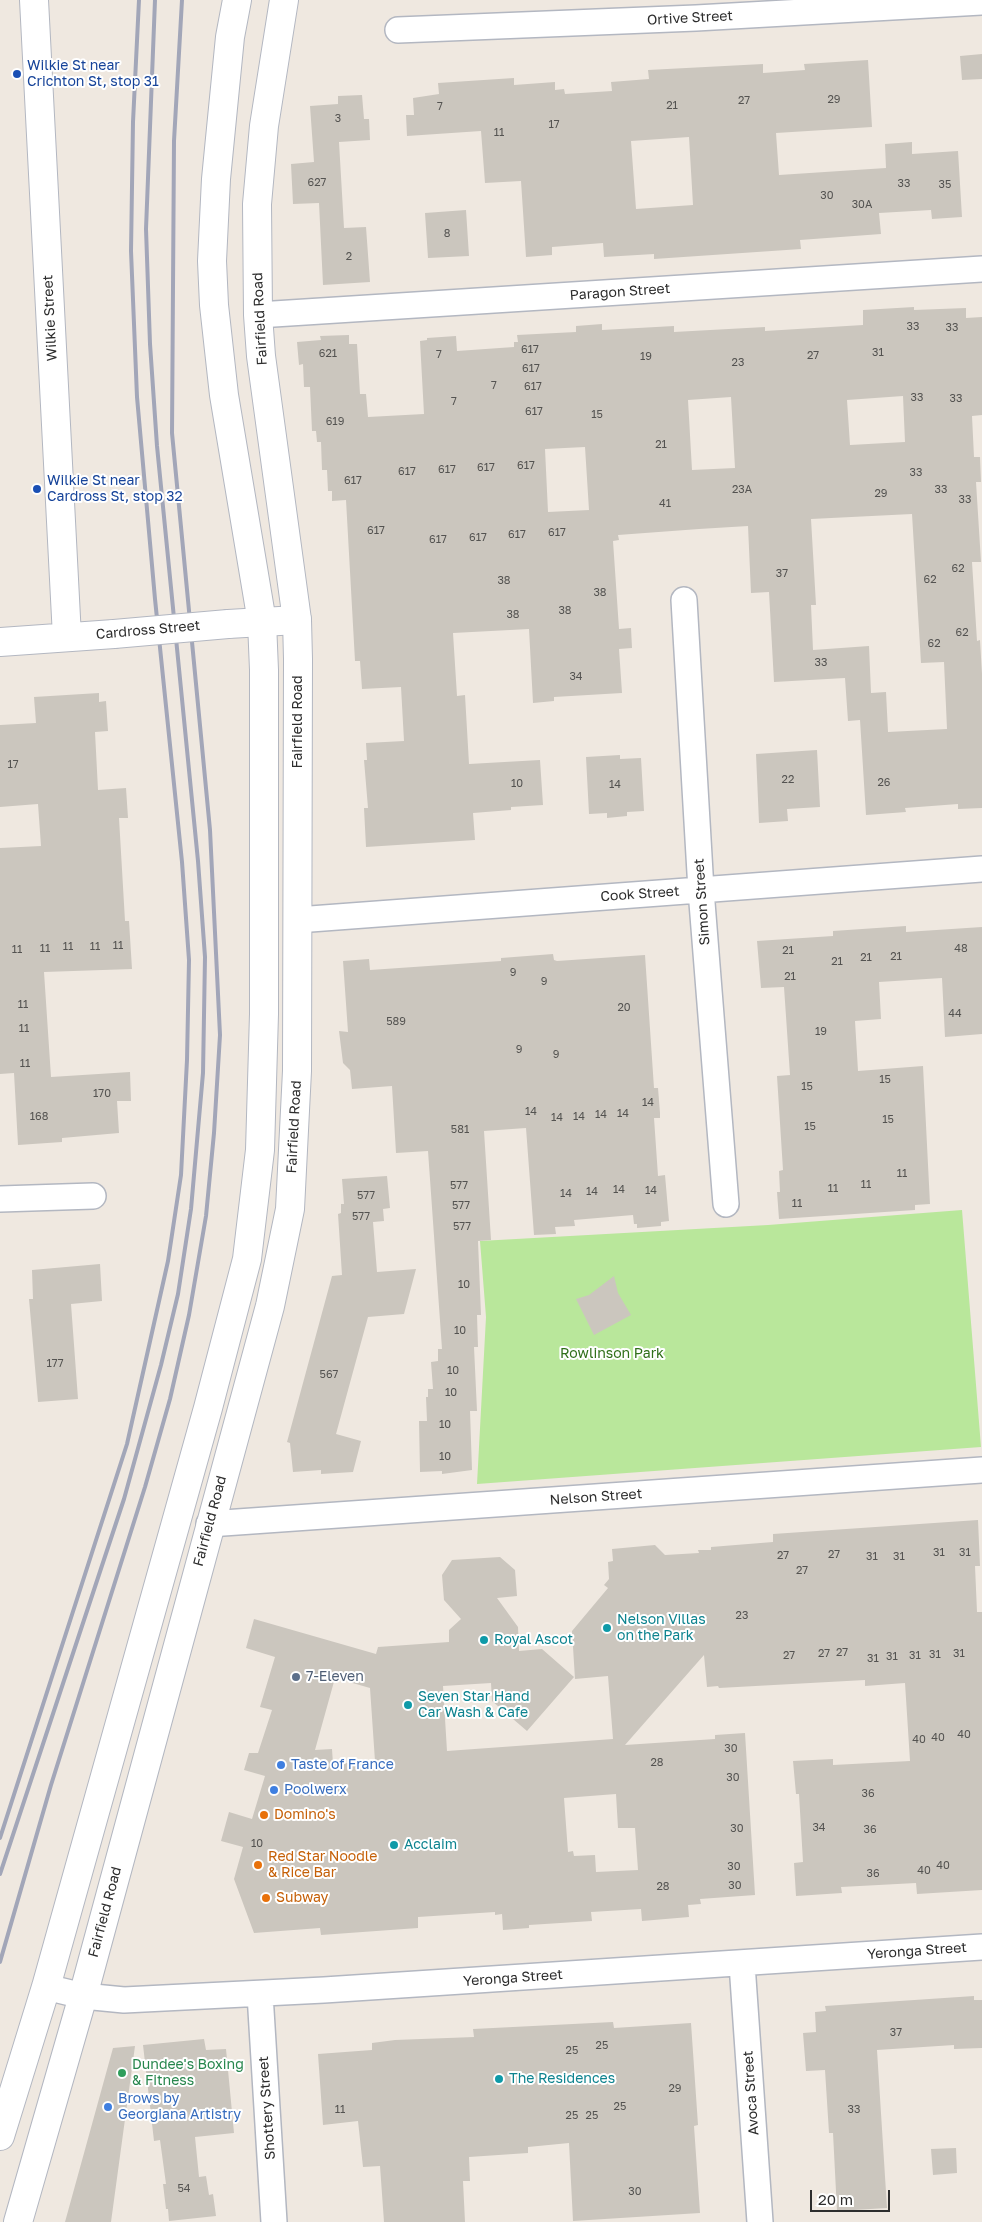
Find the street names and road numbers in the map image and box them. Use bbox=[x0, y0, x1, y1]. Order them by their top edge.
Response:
street label: Ortive Street bbox=[647, 7, 733, 29]
street label: Fairfield Road bbox=[249, 272, 271, 366]
street label: Wilkie Street bbox=[39, 274, 61, 362]
street label: Paragon Street bbox=[569, 280, 671, 304]
street label: Cardross Street bbox=[95, 617, 201, 643]
street label: Fairfield Road bbox=[290, 675, 306, 769]
street label: Simon Street bbox=[691, 858, 713, 946]
street label: Cook Street bbox=[600, 883, 680, 905]
street label: Fairfield Road bbox=[283, 1080, 305, 1174]
street label: Fairfield Road bbox=[190, 1474, 230, 1568]
street label: Nelson Street bbox=[549, 1485, 643, 1509]
street label: Fairfield Road bbox=[85, 1865, 125, 1959]
street label: Yeronga Street bbox=[867, 1939, 967, 1963]
street label: Yeronga Street bbox=[463, 1966, 563, 1990]
street label: Avoca Street bbox=[740, 2050, 762, 2136]
street label: Shottery Street bbox=[255, 2056, 279, 2160]

